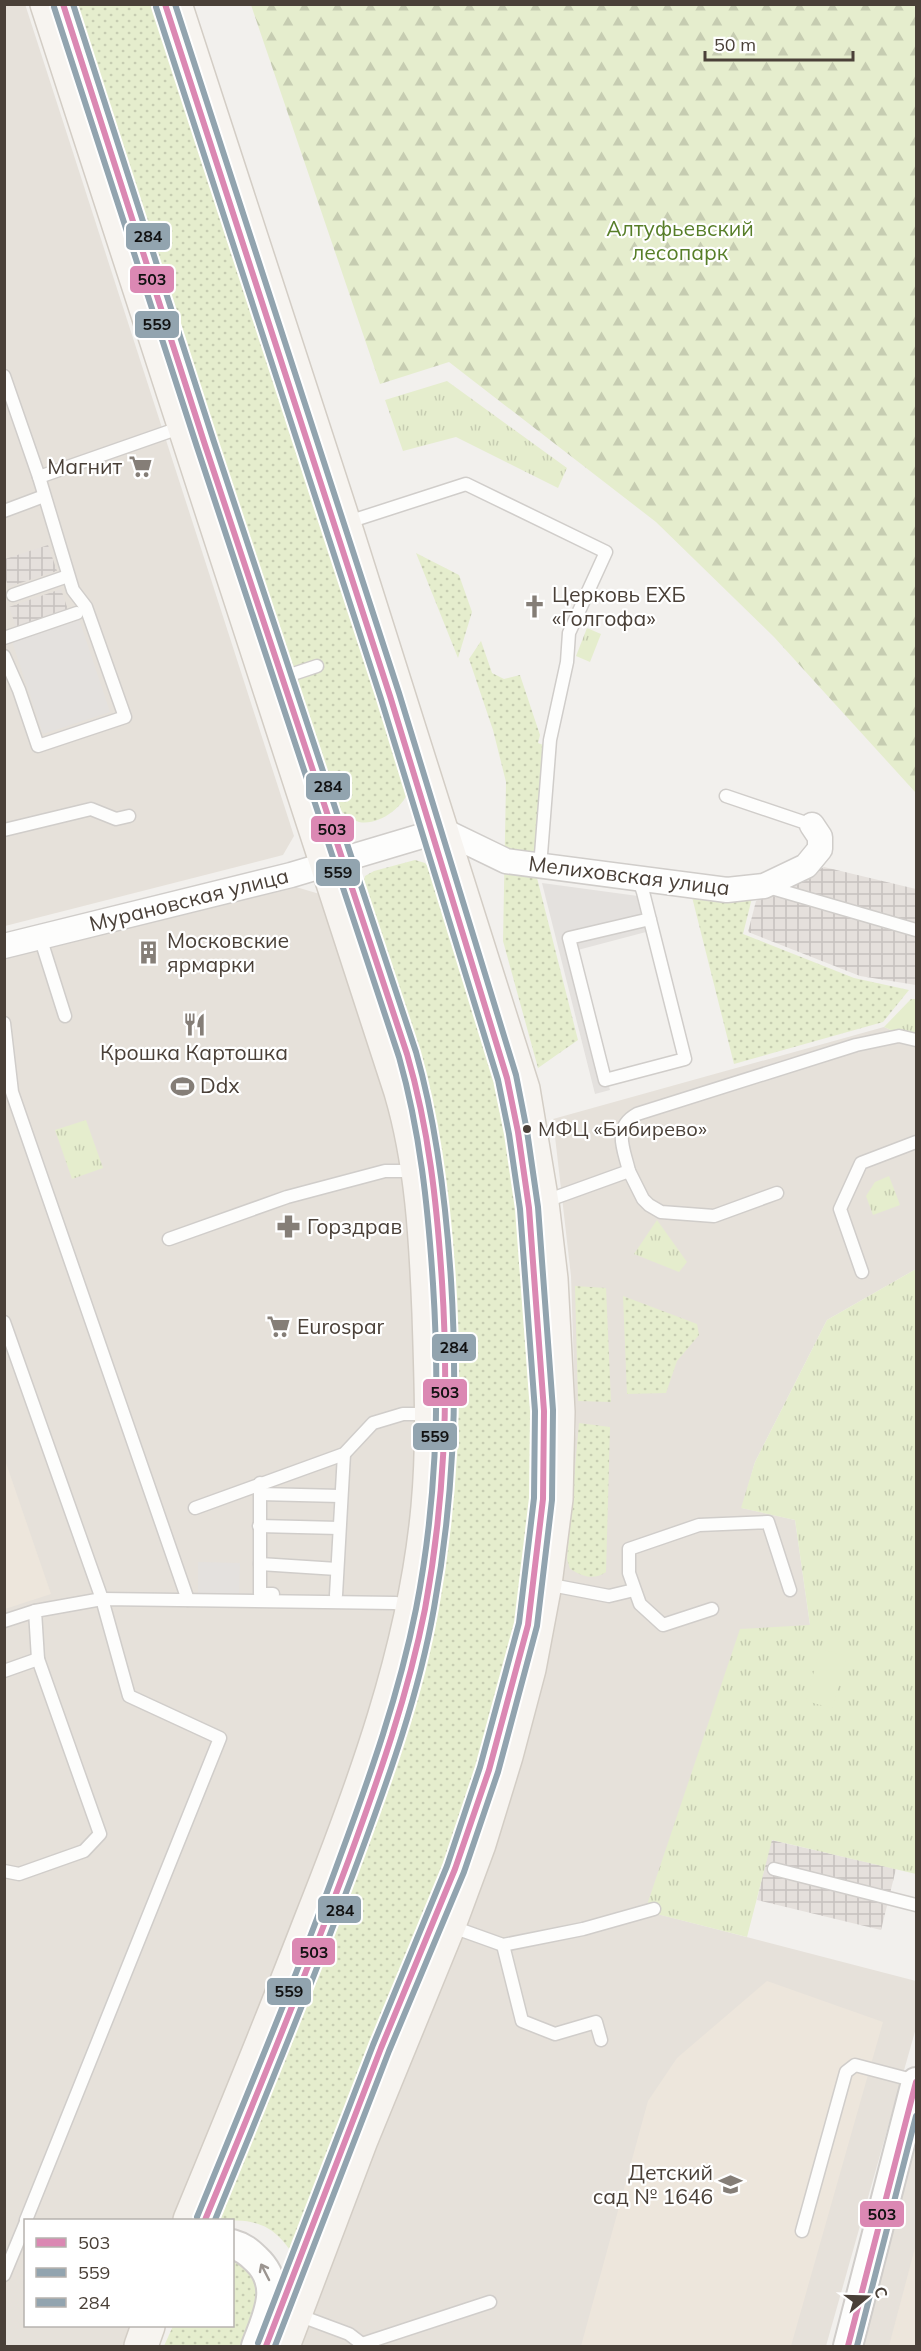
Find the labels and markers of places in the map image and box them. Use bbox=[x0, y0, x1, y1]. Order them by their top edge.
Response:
place label: Магнит bbox=[47, 453, 122, 479]
supermarket icon: Магнит bbox=[127, 454, 153, 480]
place label: Церковь ЕХБ «Голгофа» bbox=[552, 581, 686, 631]
church icon: Церковь ЕХБ «Голгофа» bbox=[521, 594, 547, 620]
place label: Московские ярмарки bbox=[167, 927, 289, 977]
building icon: Московские ярмарки bbox=[136, 940, 162, 966]
restaurant icon: Крошка Картошка bbox=[181, 1012, 207, 1038]
place label: Крошка Картошка bbox=[100, 1039, 288, 1065]
place label: Ddx bbox=[200, 1072, 240, 1098]
sports icon: Ddx bbox=[169, 1073, 195, 1099]
place label: МФЦ «Бибирево» bbox=[538, 1116, 707, 1141]
marker: МФЦ «Бибирево» bbox=[521, 1123, 533, 1135]
place label: Горздрав bbox=[307, 1213, 402, 1239]
pharmacy icon: Горздрав bbox=[276, 1214, 302, 1240]
place label: Eurospar bbox=[297, 1313, 385, 1339]
supermarket icon: Eurospar bbox=[266, 1314, 292, 1340]
place label: Детский сад № 1646 bbox=[593, 2159, 713, 2209]
school or university icon: Детский сад № 1646 bbox=[718, 2172, 744, 2198]

